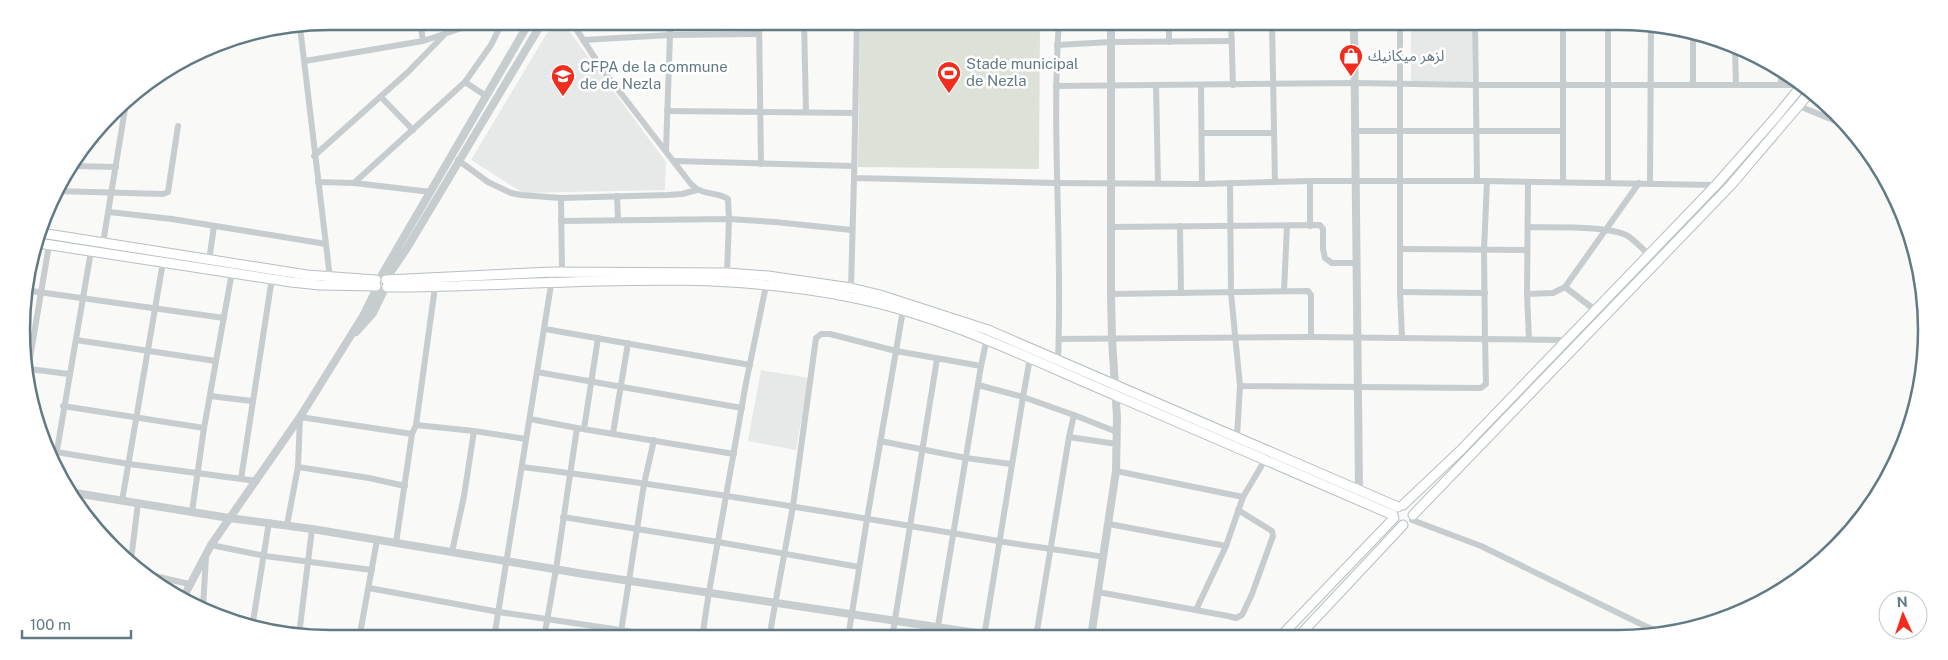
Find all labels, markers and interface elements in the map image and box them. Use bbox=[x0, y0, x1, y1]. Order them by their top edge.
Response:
shop icon: لزهر ميكانيك bbox=[1338, 43, 1364, 77]
place label: لزهر ميكانيك bbox=[1368, 47, 1444, 65]
place label: Stade municipal de Nezla bbox=[966, 55, 1079, 89]
place label: CFPA de la commune de de Nezla bbox=[580, 58, 728, 92]
sports icon: Stade municipal de Nezla bbox=[936, 60, 962, 94]
school or university icon: CFPA de la commune de de Nezla bbox=[550, 63, 576, 97]
north arrow bbox=[1878, 590, 1928, 640]
text: N bbox=[1896, 594, 1908, 610]
scale bar bbox=[22, 608, 131, 640]
text: 100 m bbox=[30, 616, 71, 633]

